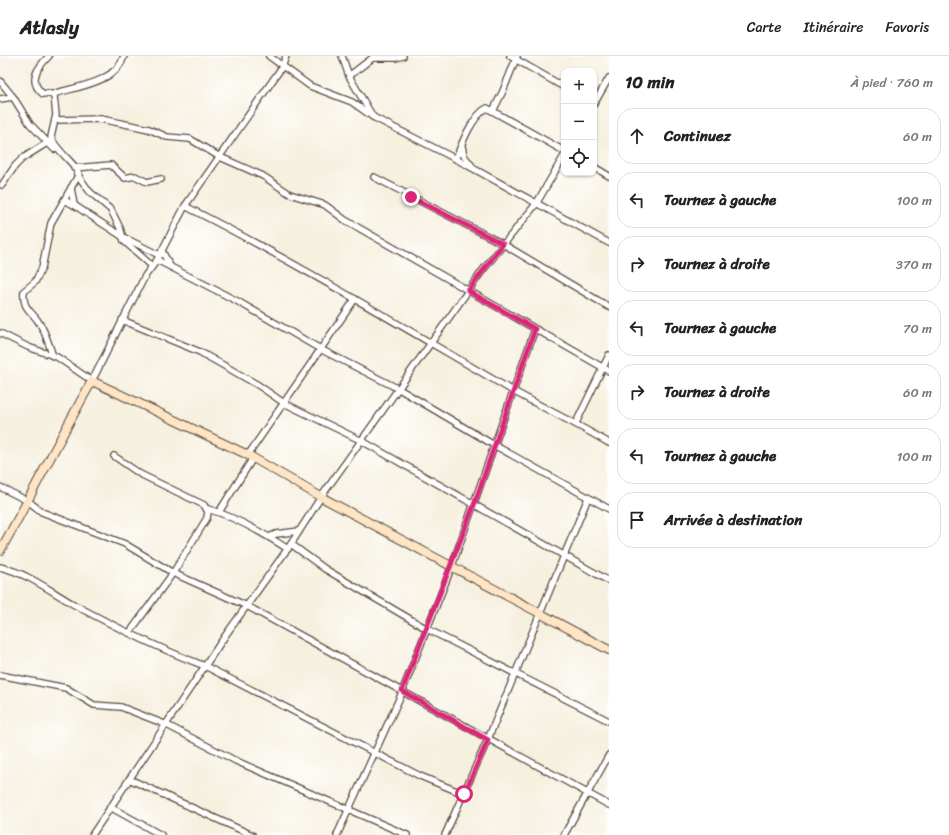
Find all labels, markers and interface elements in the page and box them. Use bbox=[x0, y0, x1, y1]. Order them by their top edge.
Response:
text: Atlasly bbox=[20, 11, 79, 44]
text: Carte bbox=[747, 15, 782, 40]
text: Itinéraire bbox=[804, 15, 863, 40]
text: Favoris bbox=[885, 15, 929, 40]
text: 10 min bbox=[625, 67, 674, 97]
map controls bbox=[561, 68, 597, 176]
button: + bbox=[561, 68, 597, 104]
text: À pied · 760 m bbox=[850, 71, 933, 94]
button: − bbox=[561, 104, 597, 140]
text: Continuez bbox=[664, 123, 731, 149]
icon: ahead bbox=[626, 125, 648, 147]
text: 60 m bbox=[903, 125, 932, 148]
button: locate bbox=[561, 140, 597, 176]
text: Tournez à gauche bbox=[664, 187, 776, 213]
route end bbox=[402, 188, 420, 206]
icon: left bbox=[626, 189, 648, 211]
text: 100 m bbox=[897, 189, 932, 212]
text: Tournez à droite bbox=[664, 251, 770, 277]
icon: right bbox=[626, 253, 648, 275]
text: 370 m bbox=[896, 253, 932, 276]
text: Tournez à gauche bbox=[664, 315, 776, 341]
icon: left bbox=[626, 317, 648, 339]
text: 70 m bbox=[903, 317, 932, 340]
text: Tournez à droite bbox=[664, 379, 770, 405]
icon: right bbox=[626, 381, 648, 403]
text: 60 m bbox=[903, 381, 932, 404]
text: Tournez à gauche bbox=[664, 443, 776, 469]
icon: left bbox=[626, 445, 648, 467]
text: 100 m bbox=[897, 445, 932, 468]
text: Arrivée à destination bbox=[664, 507, 802, 533]
icon: arrive bbox=[626, 509, 648, 531]
route start bbox=[455, 785, 473, 803]

